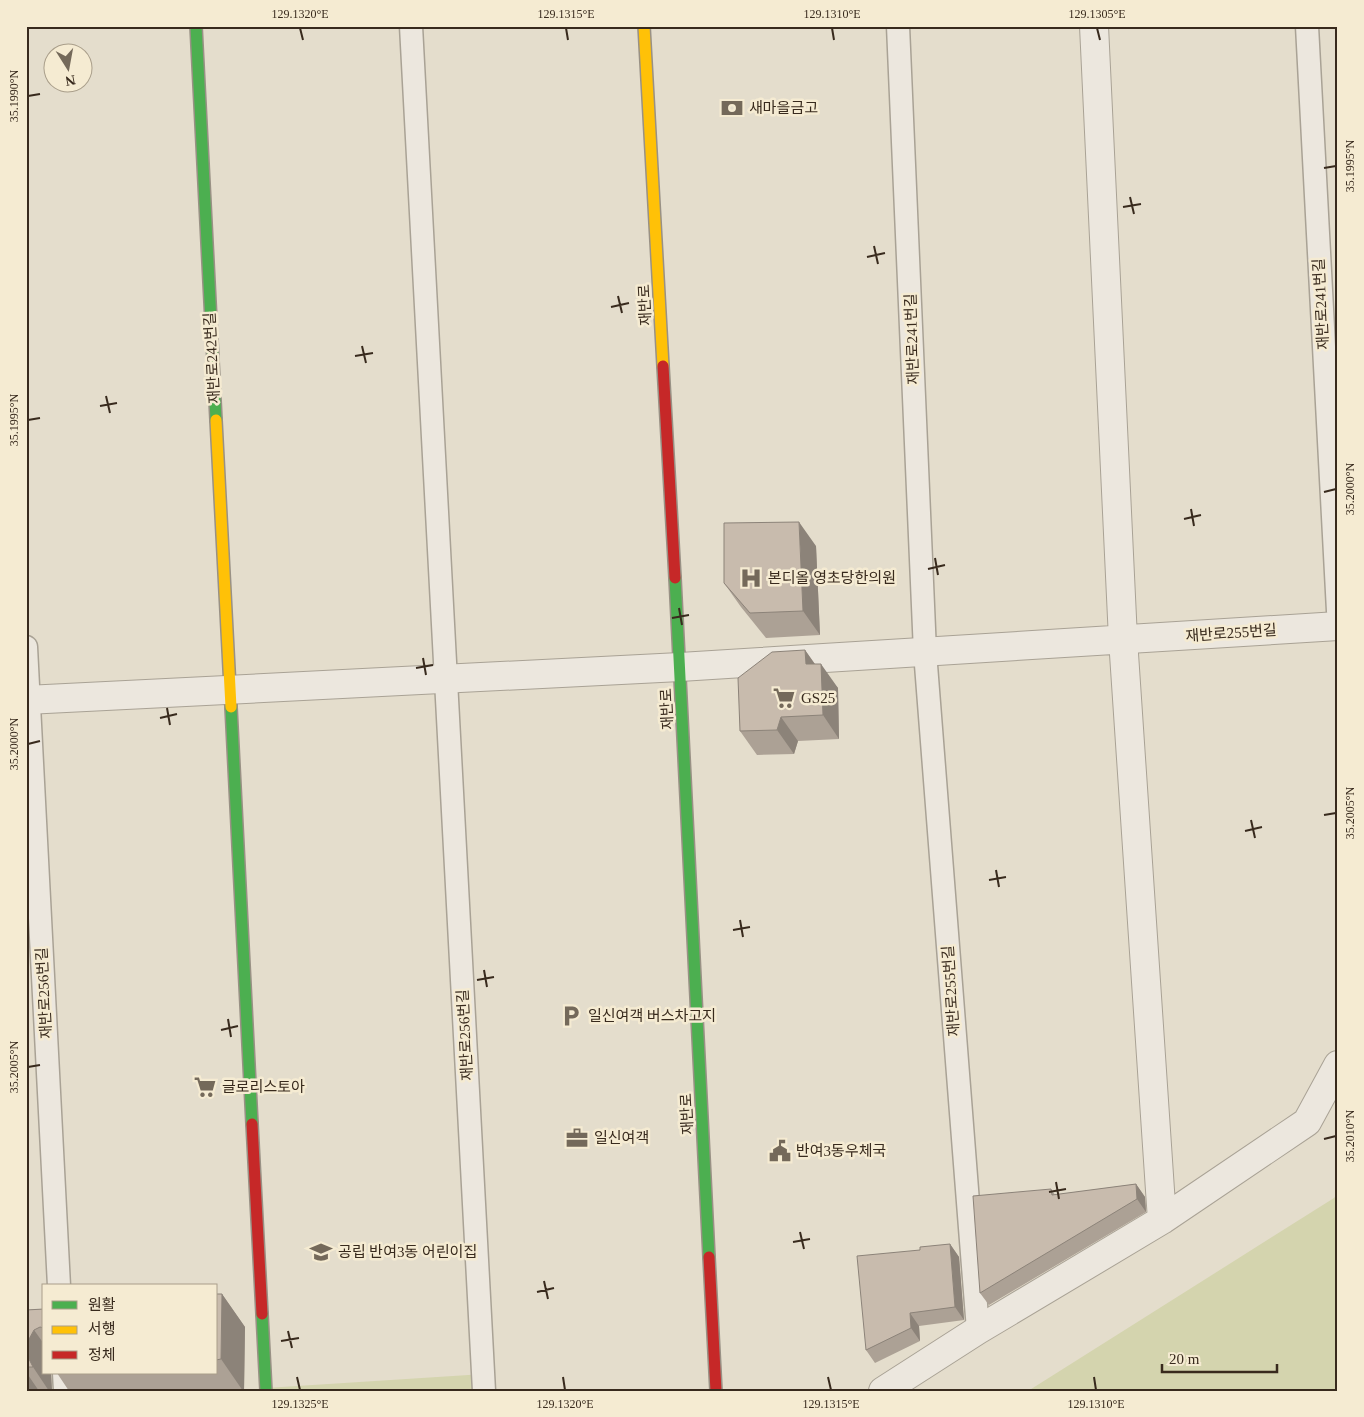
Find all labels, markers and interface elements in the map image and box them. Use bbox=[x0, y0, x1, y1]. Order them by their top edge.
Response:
text: 129.1320°E bbox=[271, 7, 329, 21]
text: 129.1315°E bbox=[537, 7, 595, 21]
text: 129.1310°E bbox=[803, 7, 861, 21]
text: 129.1305°E bbox=[1068, 7, 1126, 21]
north arrow bbox=[42, 42, 92, 92]
text: 35.1990°N bbox=[7, 69, 21, 122]
text: N bbox=[64, 72, 77, 89]
bank icon: 새마을금고 bbox=[719, 95, 745, 121]
place label: 새마을금고 bbox=[749, 100, 818, 116]
text: 35.1995°N bbox=[1343, 139, 1357, 192]
street label: 재반로241번길 bbox=[1311, 258, 1331, 350]
street label: 재반로 bbox=[636, 284, 654, 326]
street label: 재반로241번길 bbox=[902, 293, 922, 385]
street label: 재반로242번길 bbox=[202, 312, 222, 404]
text: 35.1995°N bbox=[7, 393, 21, 446]
text: 35.2000°N bbox=[1343, 462, 1357, 515]
hospital icon: 본디올 영초당한의원 bbox=[738, 565, 764, 591]
place label: 본디올 영초당한의원 bbox=[768, 570, 896, 586]
street label: 재반로255번길 bbox=[1185, 622, 1277, 644]
supermarket icon: GS25 bbox=[771, 685, 797, 711]
street label: 재반로 bbox=[658, 688, 676, 730]
place label: GS25 bbox=[801, 690, 835, 706]
text: 35.2000°N bbox=[7, 717, 21, 770]
text: 35.2005°N bbox=[1343, 786, 1357, 839]
street label: 재반로255번길 bbox=[940, 945, 962, 1037]
street label: 재반로256번길 bbox=[34, 947, 54, 1039]
street label: 재반로256번길 bbox=[455, 989, 475, 1081]
parking icon: 일신여객 버스차고지 bbox=[558, 1003, 584, 1029]
place label: 일신여객 버스차고지 bbox=[588, 1008, 716, 1024]
text: 35.2005°N bbox=[7, 1040, 21, 1093]
supermarket icon: 글로리스토아 bbox=[192, 1074, 218, 1100]
place label: 글로리스토아 bbox=[222, 1079, 305, 1095]
street label: 재반로 bbox=[678, 1093, 696, 1135]
text: 35.2010°N bbox=[1343, 1109, 1357, 1162]
office icon: 일신여객 bbox=[564, 1125, 590, 1151]
place label: 일신여객 bbox=[594, 1130, 649, 1146]
public building icon: 반여3동우체국 bbox=[767, 1138, 793, 1164]
place label: 반여3동우체국 bbox=[796, 1143, 886, 1159]
school or university icon: 공립 반여3동 어린이집 bbox=[308, 1239, 334, 1265]
place label: 공립 반여3동 어린이집 bbox=[338, 1244, 477, 1260]
legend bbox=[42, 1284, 218, 1374]
text: 원활 bbox=[88, 1297, 116, 1313]
text: 서행 bbox=[88, 1321, 116, 1337]
scale bar bbox=[1162, 1342, 1276, 1374]
text: 정체 bbox=[88, 1347, 116, 1363]
text: 20 m bbox=[1169, 1351, 1200, 1367]
text: 129.1325°E bbox=[271, 1397, 329, 1411]
text: 129.1320°E bbox=[536, 1397, 594, 1411]
text: 129.1315°E bbox=[802, 1397, 860, 1411]
text: 129.1310°E bbox=[1067, 1397, 1125, 1411]

